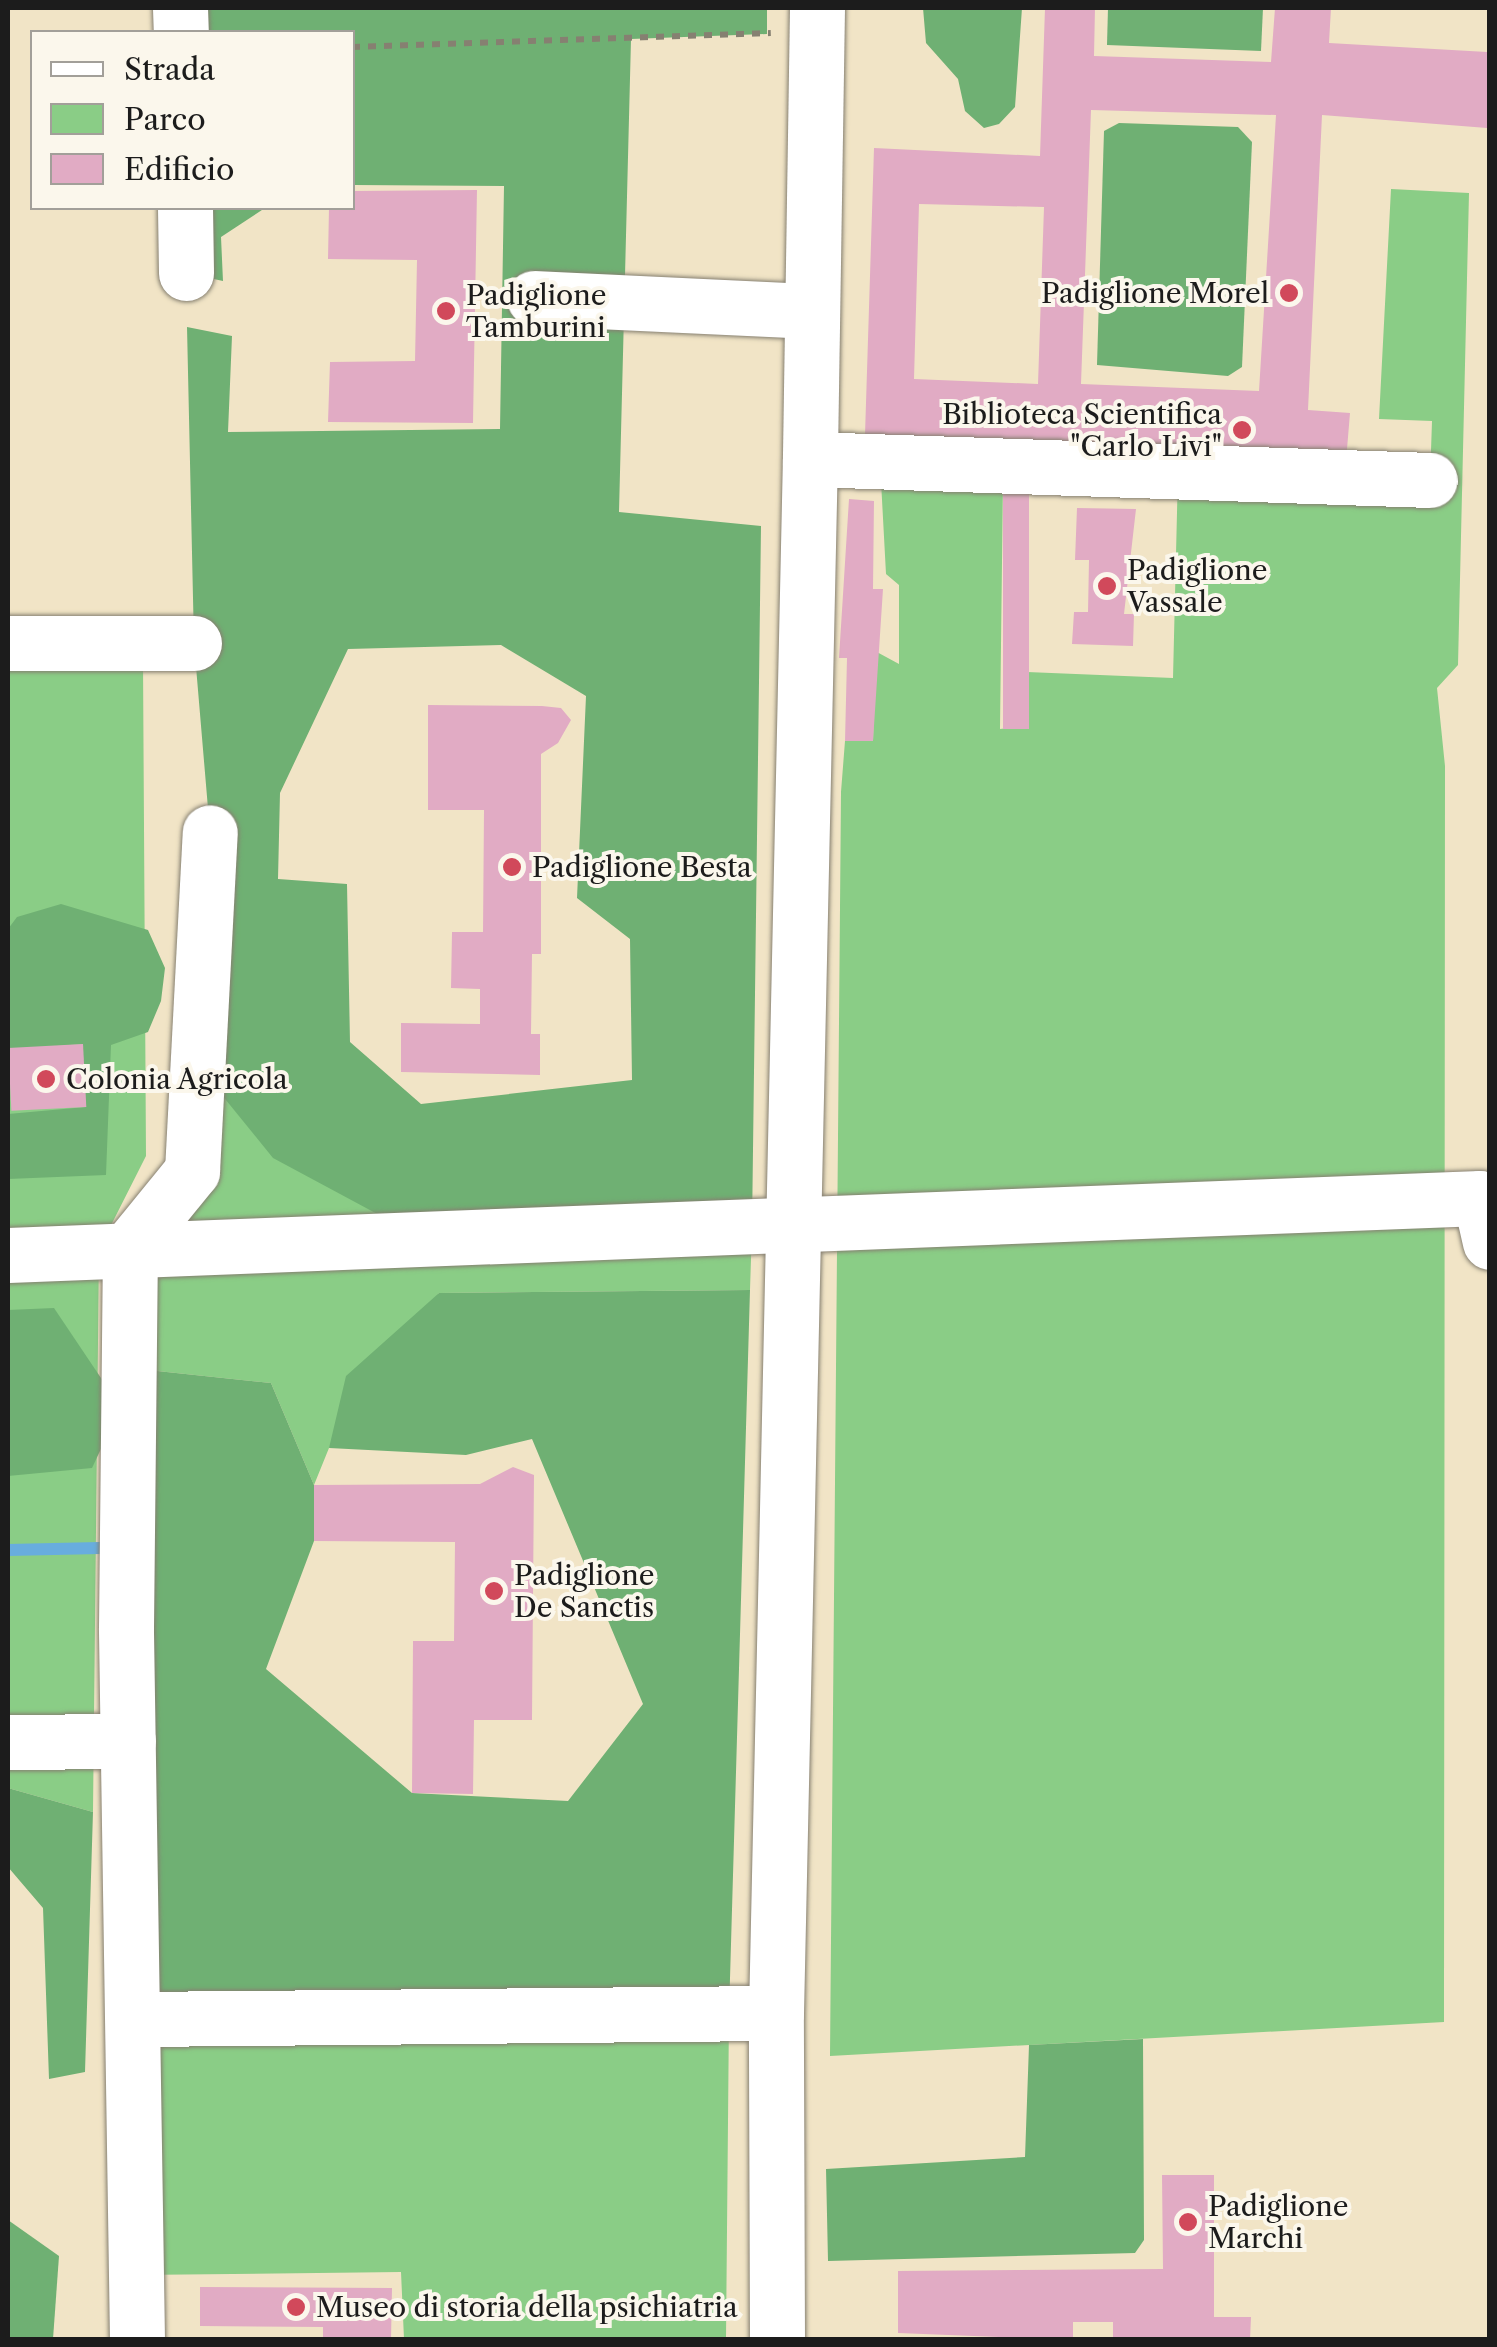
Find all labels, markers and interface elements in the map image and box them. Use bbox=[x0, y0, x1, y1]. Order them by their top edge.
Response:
legend bbox=[30, 30, 355, 210]
text: Strada bbox=[124, 51, 215, 88]
text: Parco bbox=[124, 101, 206, 138]
text: Edificio bbox=[124, 151, 234, 188]
place label: Padiglione Morel bbox=[1041, 276, 1269, 310]
place label: Padiglione Tamburini bbox=[466, 278, 606, 344]
marker: Padiglione Morel bbox=[1278, 282, 1300, 304]
marker: Padiglione Tamburini bbox=[435, 300, 457, 322]
place label: Biblioteca Scientifica "Carlo Livi" bbox=[942, 397, 1222, 463]
marker: Biblioteca Scientifica "Carlo Livi" bbox=[1231, 419, 1253, 441]
place label: Padiglione Vassale bbox=[1127, 553, 1267, 619]
marker: Padiglione Vassale bbox=[1096, 575, 1118, 597]
place label: Padiglione Besta bbox=[532, 850, 752, 884]
marker: Padiglione Besta bbox=[501, 856, 523, 878]
place label: Colonia Agricola bbox=[66, 1062, 289, 1096]
marker: Colonia Agricola bbox=[35, 1068, 57, 1090]
place label: Padiglione De Sanctis bbox=[514, 1558, 654, 1624]
marker: Padiglione De Sanctis bbox=[483, 1580, 505, 1602]
place label: Padiglione Marchi bbox=[1208, 2189, 1348, 2255]
marker: Padiglione Marchi bbox=[1177, 2211, 1199, 2233]
place label: Museo di storia della psichiatria bbox=[316, 2290, 738, 2324]
marker: Museo di storia della psichiatria bbox=[285, 2296, 307, 2318]

